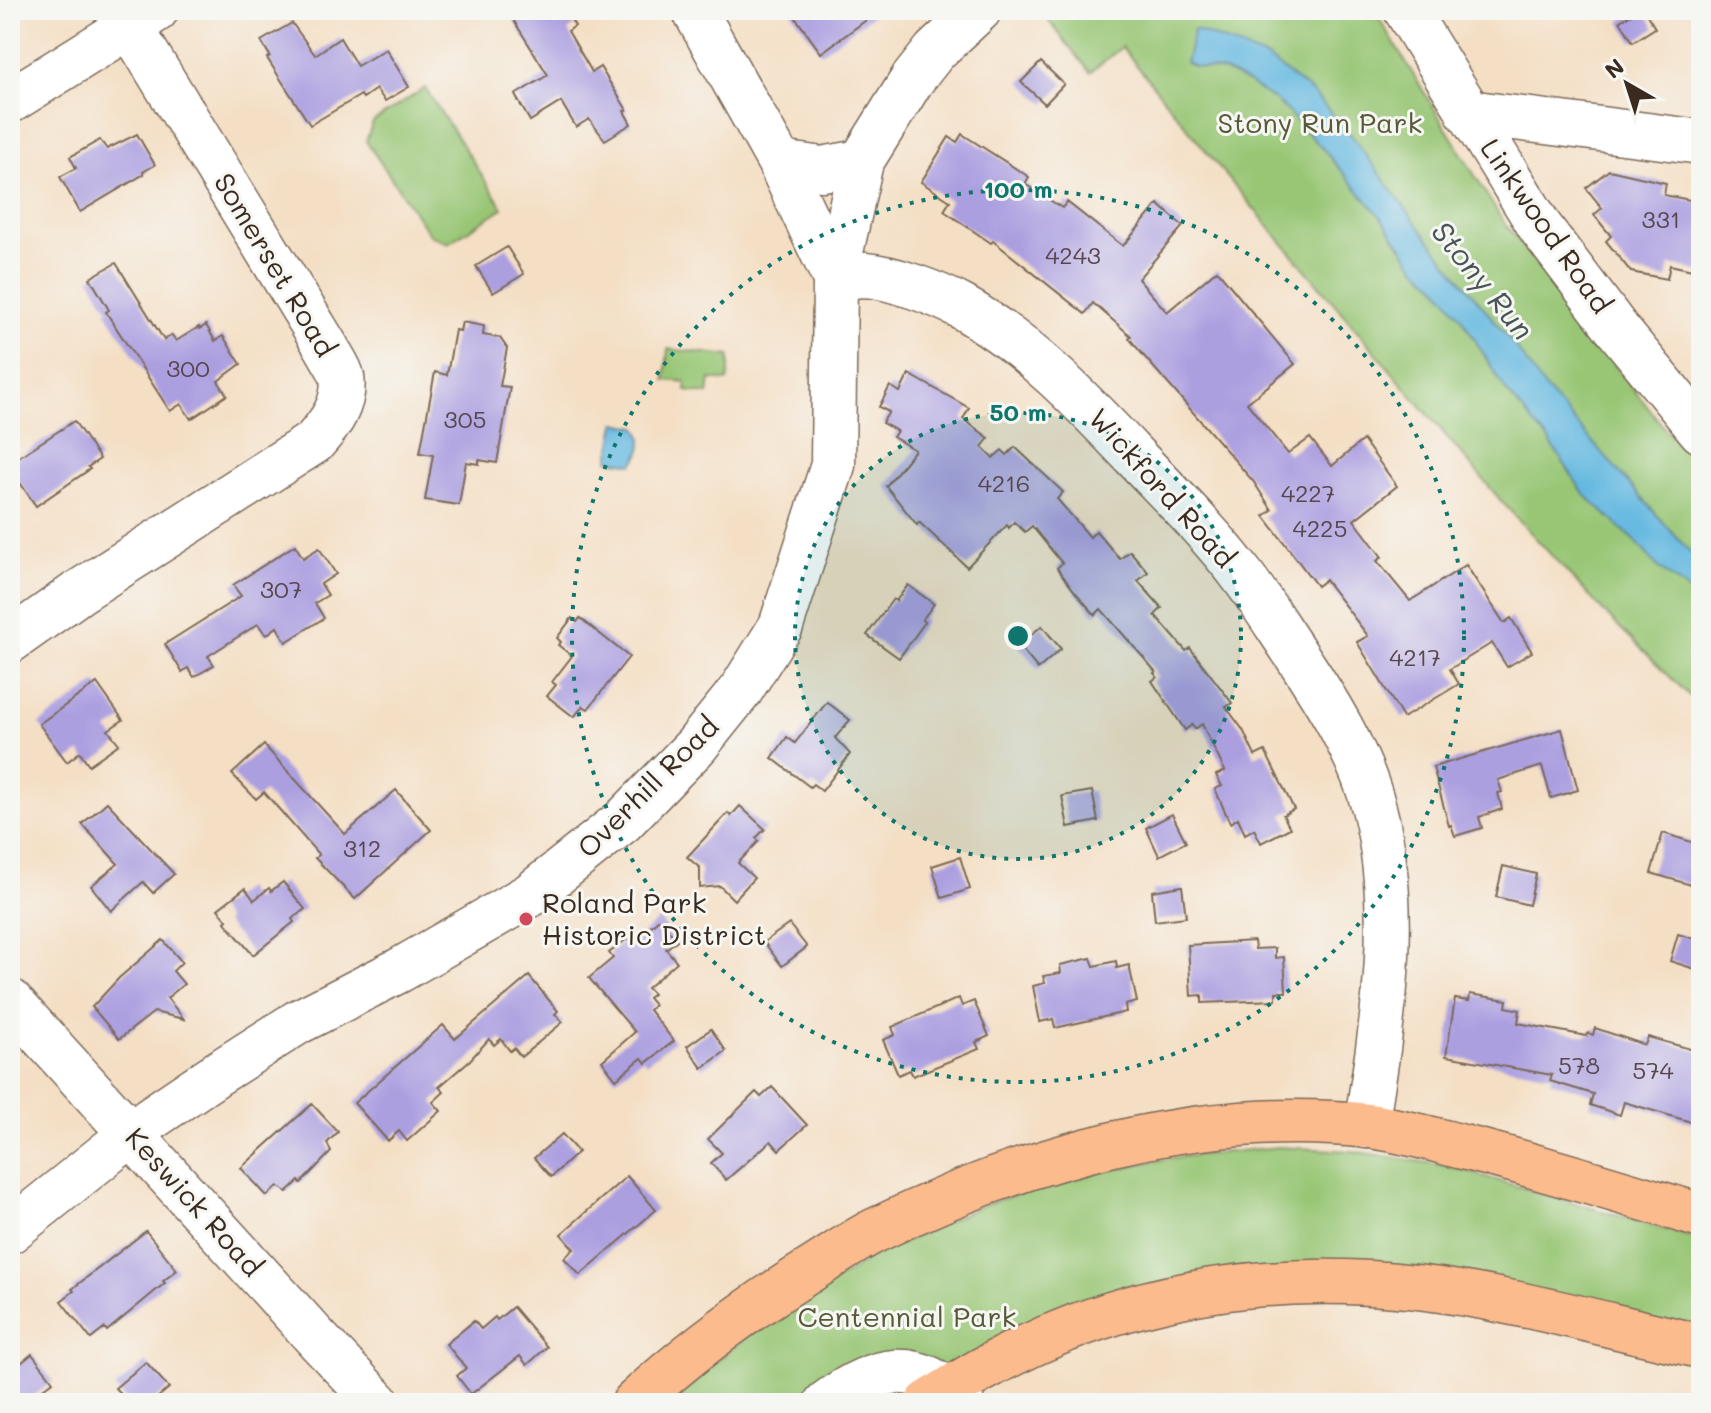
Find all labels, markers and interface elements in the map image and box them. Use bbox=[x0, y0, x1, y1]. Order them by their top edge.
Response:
north arrow bbox=[1587, 44, 1667, 124]
text: N bbox=[1598, 52, 1630, 85]
park label: Stony Run Park bbox=[1218, 104, 1423, 140]
street label: Linkwood Road bbox=[1473, 131, 1620, 320]
street label: Somerset Road bbox=[207, 166, 345, 363]
text: 100 m bbox=[983, 173, 1053, 204]
house number: 331 bbox=[1642, 203, 1680, 234]
water label: Stony Run bbox=[1423, 212, 1544, 348]
house number: 4243 bbox=[1045, 239, 1101, 270]
house number: 300 bbox=[166, 352, 210, 383]
text: 50 m bbox=[989, 396, 1047, 427]
street label: Wickford Road bbox=[1082, 400, 1244, 575]
house number: 305 bbox=[444, 403, 486, 434]
house number: 4216 bbox=[978, 467, 1030, 498]
house number: 4227 bbox=[1281, 477, 1335, 508]
house number: 4225 bbox=[1293, 512, 1347, 543]
house number: 307 bbox=[260, 573, 302, 604]
centre of rings bbox=[1004, 622, 1032, 650]
house number: 4217 bbox=[1389, 641, 1441, 672]
street label: Overhill Road bbox=[569, 708, 726, 865]
house number: 312 bbox=[343, 832, 381, 863]
place label: Roland Park Historic District bbox=[542, 884, 766, 952]
marker: Roland Park Historic District bbox=[517, 910, 535, 928]
house number: 578 bbox=[1558, 1049, 1600, 1080]
house number: 574 bbox=[1632, 1054, 1674, 1085]
street label: Keswick Road bbox=[118, 1119, 271, 1283]
park label: Centennial Park bbox=[798, 1298, 1017, 1334]

